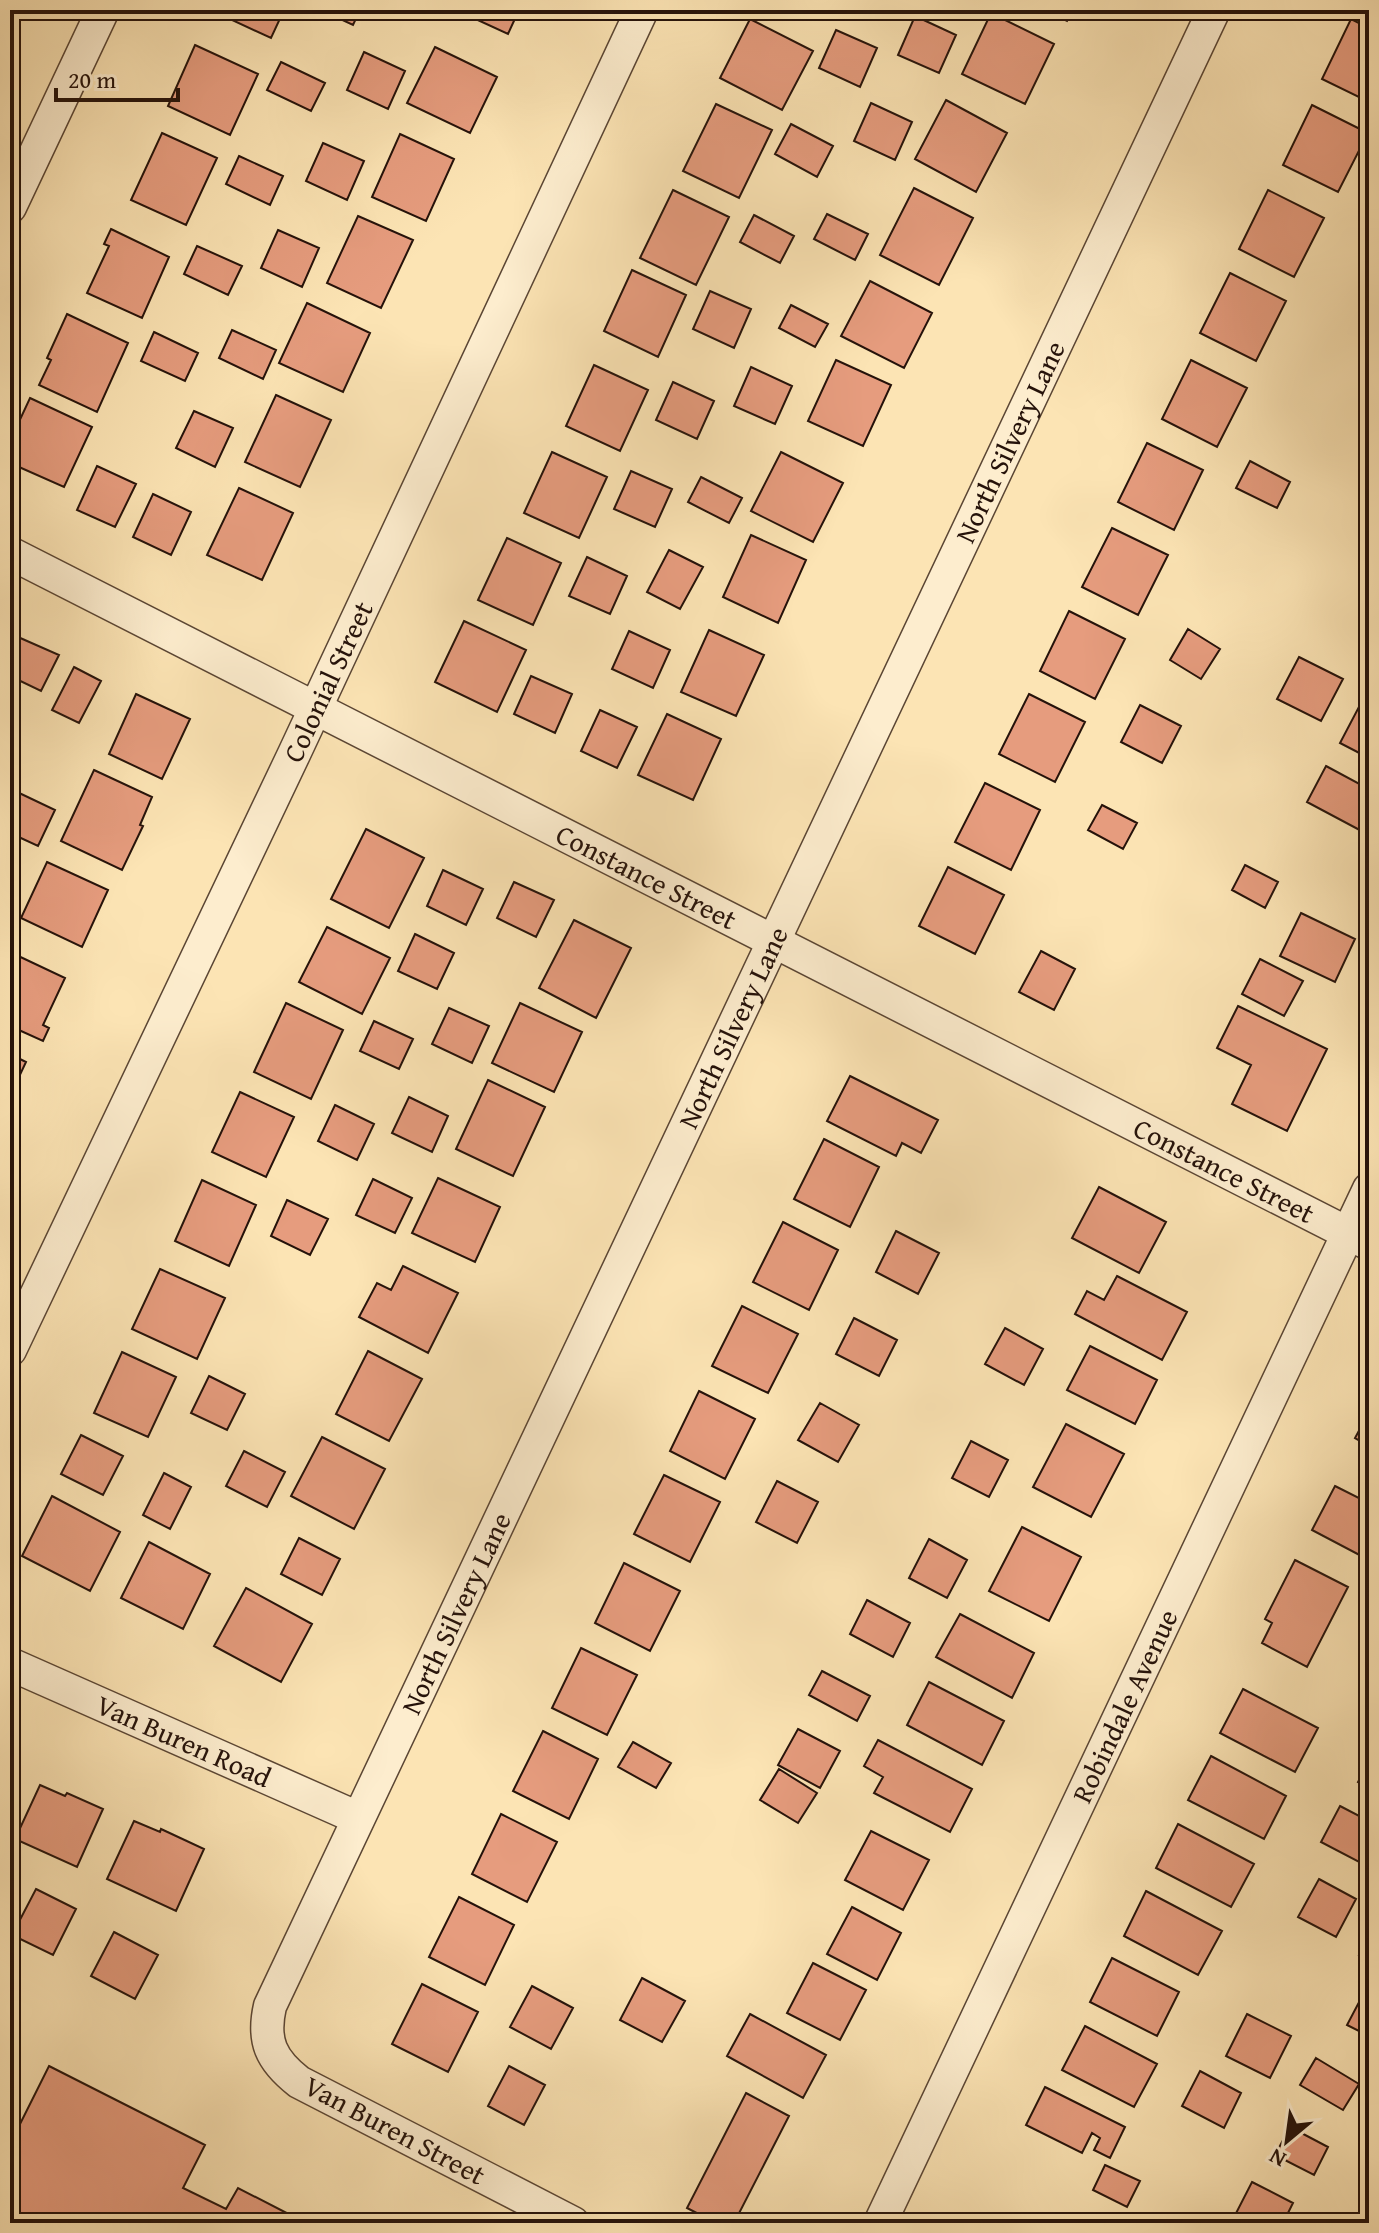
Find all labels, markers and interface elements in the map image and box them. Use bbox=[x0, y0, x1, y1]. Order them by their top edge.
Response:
scale bar bbox=[56, 52, 178, 102]
text: 20 m bbox=[68, 62, 116, 97]
street label: North Silvery Lane bbox=[944, 334, 1075, 549]
street label: Colonial Street bbox=[272, 594, 383, 769]
street label: Constance Street bbox=[549, 813, 744, 939]
street label: North Silvery Lane bbox=[667, 919, 798, 1135]
street label: Constance Street bbox=[1127, 1107, 1322, 1233]
street label: North Silvery Lane bbox=[390, 1505, 521, 1721]
street label: Robindale Avenue bbox=[1061, 1602, 1188, 1809]
street label: Van Buren Road bbox=[90, 1684, 278, 1797]
street label: Van Buren Street bbox=[297, 2065, 493, 2195]
north arrow bbox=[1247, 2101, 1327, 2181]
text: N bbox=[1263, 2141, 1291, 2176]

